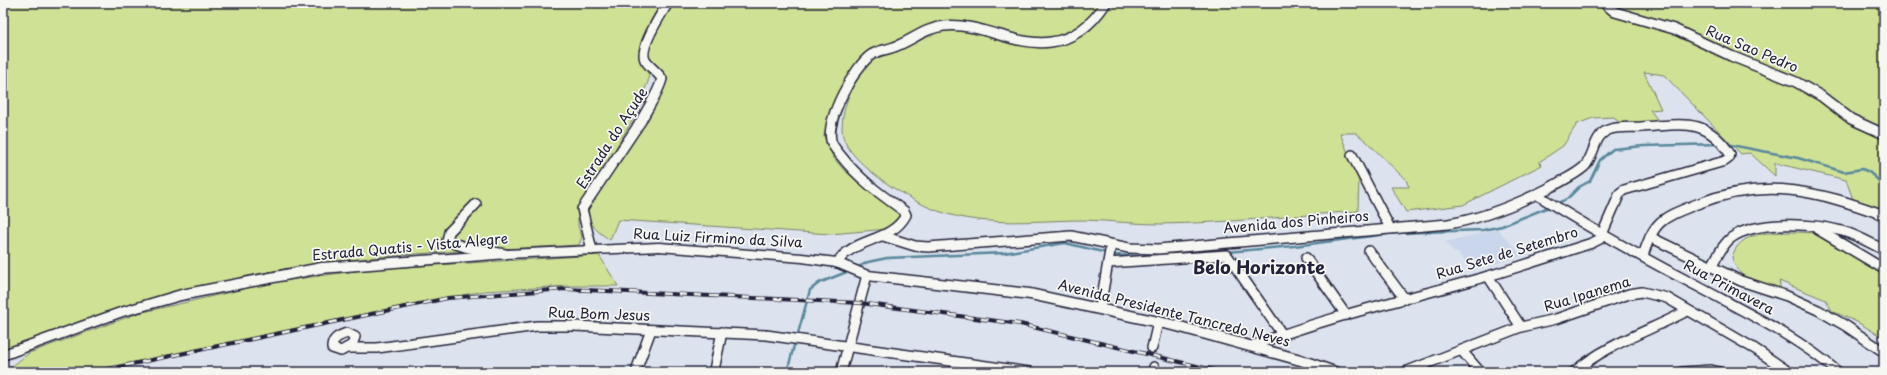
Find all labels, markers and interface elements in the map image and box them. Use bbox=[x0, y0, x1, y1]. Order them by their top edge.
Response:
street label: Rua Sao Pedro bbox=[1703, 20, 1802, 78]
street label: Estrada do Açude bbox=[571, 83, 653, 193]
street label: Avenida dos Pinheiros bbox=[1222, 205, 1370, 238]
street label: Rua Sete de Setembro bbox=[1433, 221, 1581, 284]
street label: Rua Luiz Firmino da Silva bbox=[633, 223, 804, 252]
street label: Estrada Quatis - Vista Alegre bbox=[311, 227, 509, 266]
district label: Belo Horizonte bbox=[1193, 253, 1325, 280]
street label: Rua Primavera bbox=[1680, 254, 1779, 320]
street label: Rua Ipanema bbox=[1541, 270, 1633, 317]
street label: Avenida Presidente Tancredo Neves bbox=[1056, 273, 1292, 352]
street label: Rua Bom Jesus bbox=[548, 301, 650, 326]

